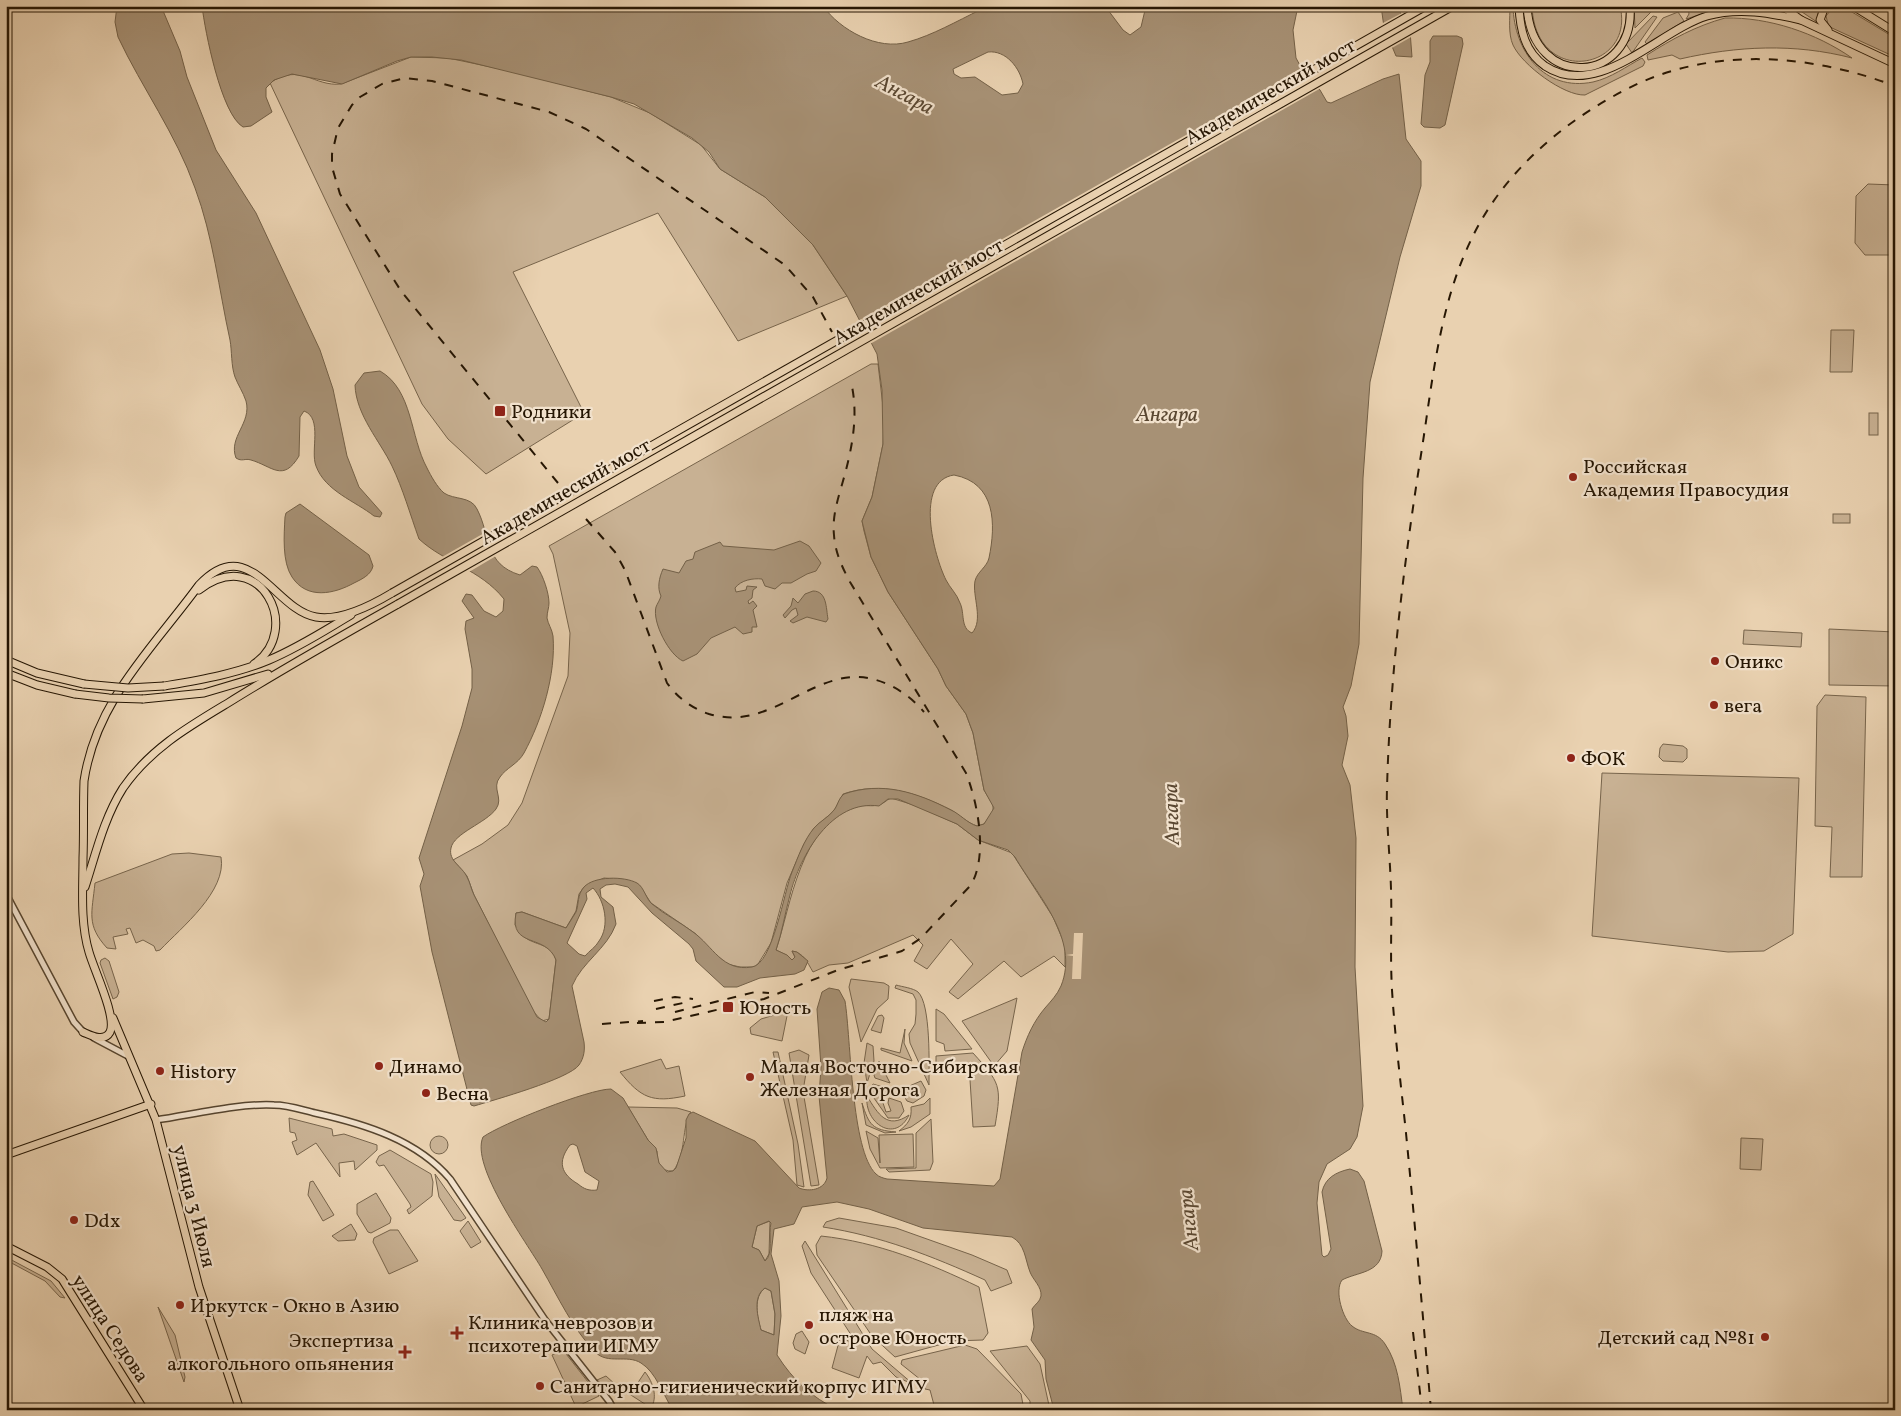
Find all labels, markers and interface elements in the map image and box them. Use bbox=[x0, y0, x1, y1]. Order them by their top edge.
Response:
street label: Академический мост bbox=[1180, 32, 1362, 153]
water label: Ангара bbox=[869, 67, 939, 123]
street label: Академический мост bbox=[828, 232, 1010, 353]
place label: Родники bbox=[511, 399, 591, 427]
water label: Ангара bbox=[1135, 401, 1198, 430]
marker: Родники bbox=[493, 404, 507, 418]
street label: Академический мост bbox=[475, 432, 657, 553]
place label: Российская Академия Правосудия bbox=[1583, 454, 1789, 505]
marker: Российская Академия Правосудия bbox=[1567, 471, 1579, 483]
place label: Оникс bbox=[1725, 649, 1783, 677]
marker: Оникс bbox=[1709, 655, 1721, 667]
place label: вега bbox=[1724, 693, 1762, 721]
marker: вега bbox=[1708, 699, 1720, 711]
place label: ФОК bbox=[1581, 746, 1626, 774]
marker: ФОК bbox=[1565, 752, 1577, 764]
water label: Ангара bbox=[1157, 782, 1188, 846]
place label: Юность bbox=[739, 995, 811, 1023]
marker: Юность bbox=[721, 1000, 735, 1014]
place label: Динамо bbox=[389, 1054, 462, 1082]
place label: Малая Восточно-Сибирская Железная Дорога bbox=[760, 1054, 1018, 1105]
place label: History bbox=[170, 1059, 236, 1087]
marker: Динамо bbox=[373, 1060, 385, 1072]
marker: History bbox=[154, 1065, 166, 1077]
marker: Малая Восточно-Сибирская Железная Дорога bbox=[744, 1071, 756, 1083]
place label: Весна bbox=[436, 1081, 489, 1109]
marker: Весна bbox=[420, 1087, 432, 1099]
street label: улица 3 Июля bbox=[164, 1142, 222, 1271]
water label: Ангара bbox=[1172, 1187, 1207, 1253]
place label: Ddx bbox=[84, 1208, 120, 1236]
marker: Ddx bbox=[68, 1214, 80, 1226]
street label: улица Седова bbox=[64, 1269, 155, 1389]
place label: Иркутск - Окно в Азию bbox=[190, 1293, 399, 1321]
marker: Иркутск - Окно в Азию bbox=[174, 1299, 186, 1311]
place label: пляж на острове Юность bbox=[819, 1302, 967, 1353]
place label: Клиника неврозов и психотерапии ИГМУ bbox=[468, 1310, 659, 1361]
marker: пляж на острове Юность bbox=[803, 1319, 815, 1331]
place label: Детский сад №81 bbox=[1598, 1325, 1755, 1353]
marker: Клиника неврозов и психотерапии ИГМУ bbox=[450, 1326, 464, 1340]
place label: Экспертиза алкогольного опьянения bbox=[167, 1328, 394, 1379]
marker: Детский сад №81 bbox=[1759, 1331, 1771, 1343]
marker: Экспертиза алкогольного опьянения bbox=[398, 1345, 412, 1359]
place label: Санитарно-гигиенический корпус ИГМУ bbox=[550, 1374, 927, 1402]
marker: Санитарно-гигиенический корпус ИГМУ bbox=[534, 1380, 546, 1392]

